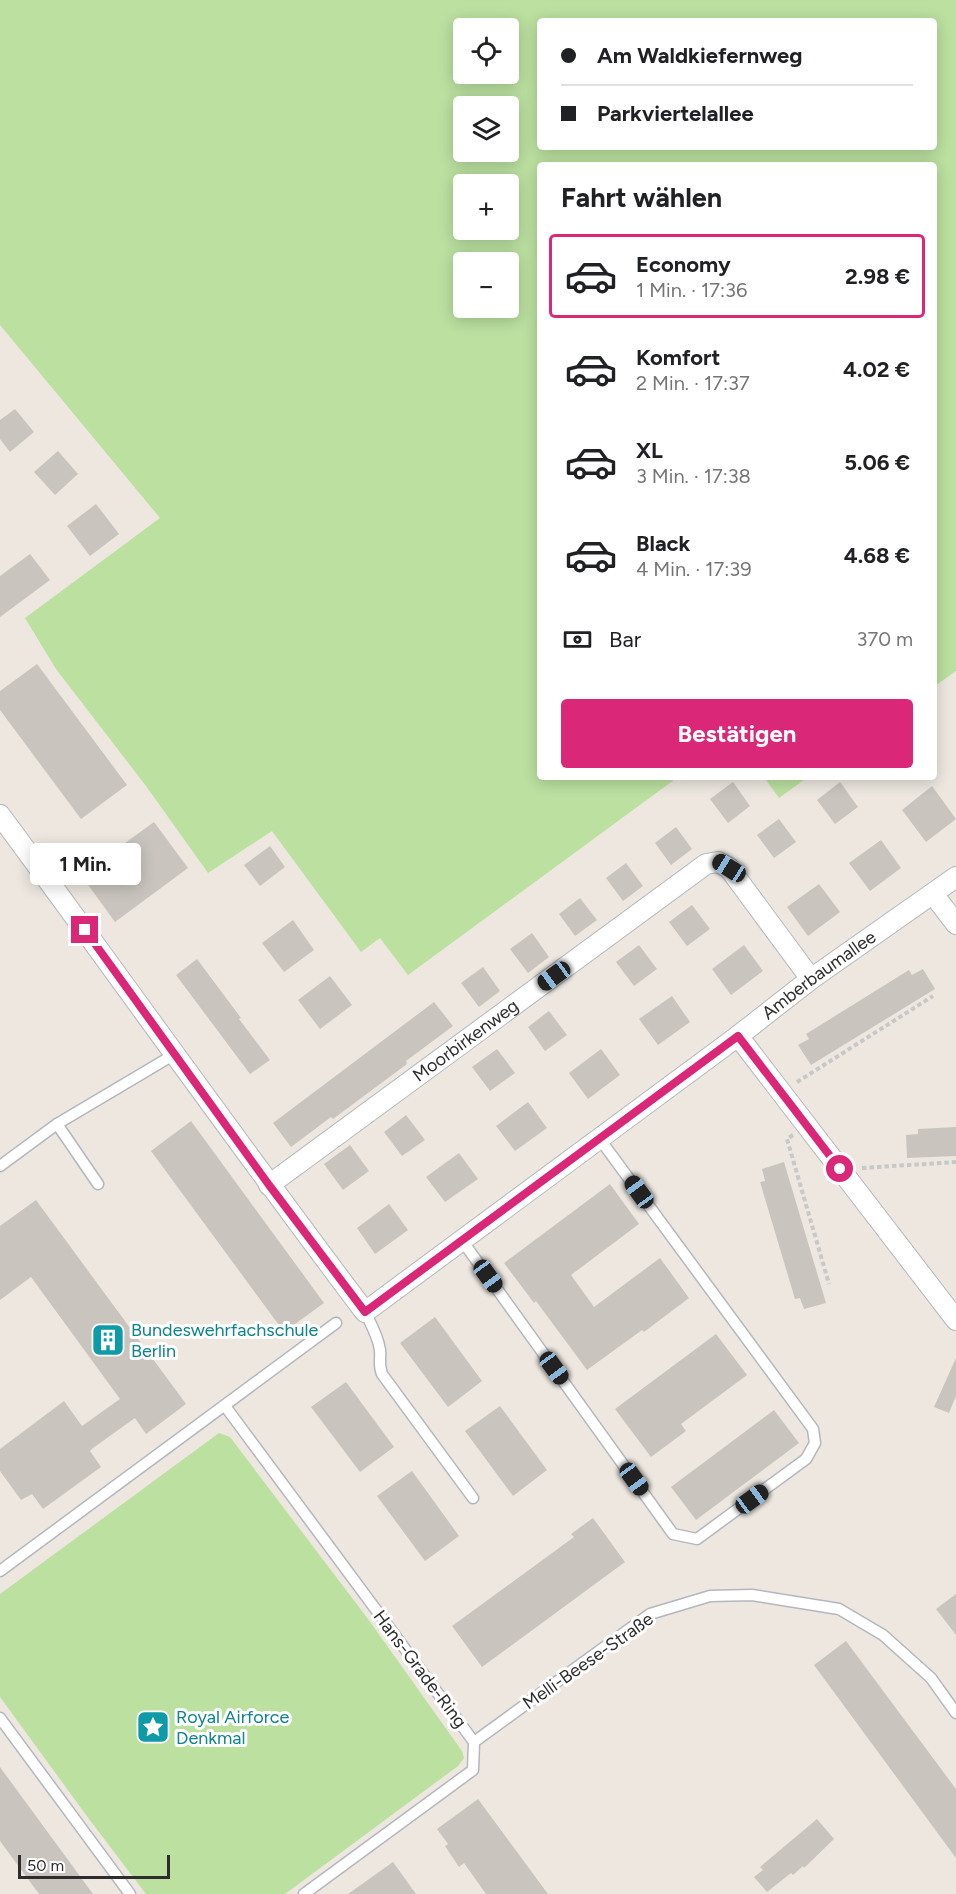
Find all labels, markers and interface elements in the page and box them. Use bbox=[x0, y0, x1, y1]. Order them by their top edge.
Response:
map controls bbox=[453, 18, 519, 318]
button: locate bbox=[453, 18, 519, 84]
text: Am Waldkiefernweg bbox=[597, 42, 802, 69]
button: layers bbox=[453, 96, 519, 162]
text: Parkviertelallee bbox=[597, 100, 754, 127]
button: + bbox=[453, 174, 519, 240]
text: Fahrt wählen bbox=[561, 181, 722, 214]
icon: car bbox=[564, 249, 618, 303]
text: Economy bbox=[636, 251, 731, 278]
button: − bbox=[453, 252, 519, 318]
text: 2.98 € bbox=[845, 263, 910, 290]
text: 1 Min. · 17:36 bbox=[636, 278, 747, 302]
icon: car bbox=[564, 342, 618, 396]
text: Komfort bbox=[636, 344, 720, 371]
text: 4.02 € bbox=[843, 356, 910, 383]
text: 2 Min. · 17:37 bbox=[636, 371, 750, 395]
icon: car bbox=[564, 435, 618, 489]
text: XL bbox=[636, 437, 663, 464]
text: 5.06 € bbox=[844, 449, 910, 476]
text: 3 Min. · 17:38 bbox=[636, 464, 751, 488]
icon: car bbox=[564, 528, 618, 582]
text: Black bbox=[636, 530, 690, 557]
text: 4.68 € bbox=[844, 542, 910, 569]
text: 4 Min. · 17:39 bbox=[636, 557, 751, 581]
icon: cash bbox=[561, 623, 594, 656]
text: Bar bbox=[609, 626, 641, 653]
text: 370 m bbox=[857, 627, 913, 651]
button: Bestätigen bbox=[561, 699, 913, 768]
callout: 1 Min. bbox=[29, 843, 140, 885]
car bbox=[709, 851, 749, 885]
text: 1 Min. bbox=[60, 852, 111, 876]
route end bbox=[71, 916, 98, 943]
street label: Amberbaumallee bbox=[758, 926, 880, 1024]
car bbox=[534, 958, 574, 994]
street label: Moorbirkenweg bbox=[408, 994, 523, 1087]
route start bbox=[826, 1155, 853, 1182]
car bbox=[621, 1172, 657, 1212]
car bbox=[470, 1256, 506, 1296]
place label: Bundeswehrfachschule Berlin bbox=[131, 1319, 318, 1362]
building icon: Bundeswehrfachschule Berlin bbox=[90, 1322, 126, 1358]
car bbox=[536, 1348, 572, 1388]
car bbox=[616, 1459, 652, 1499]
car bbox=[732, 1481, 772, 1517]
street label: Hans-Grade-Ring bbox=[369, 1606, 471, 1732]
street label: Melli-Beese-Straße bbox=[519, 1608, 658, 1714]
place label: Royal Airforce Denkmal bbox=[176, 1706, 290, 1749]
place icon: Royal Airforce Denkmal bbox=[135, 1709, 171, 1745]
scale bar bbox=[18, 1852, 170, 1880]
text: 50 m bbox=[27, 1856, 64, 1875]

